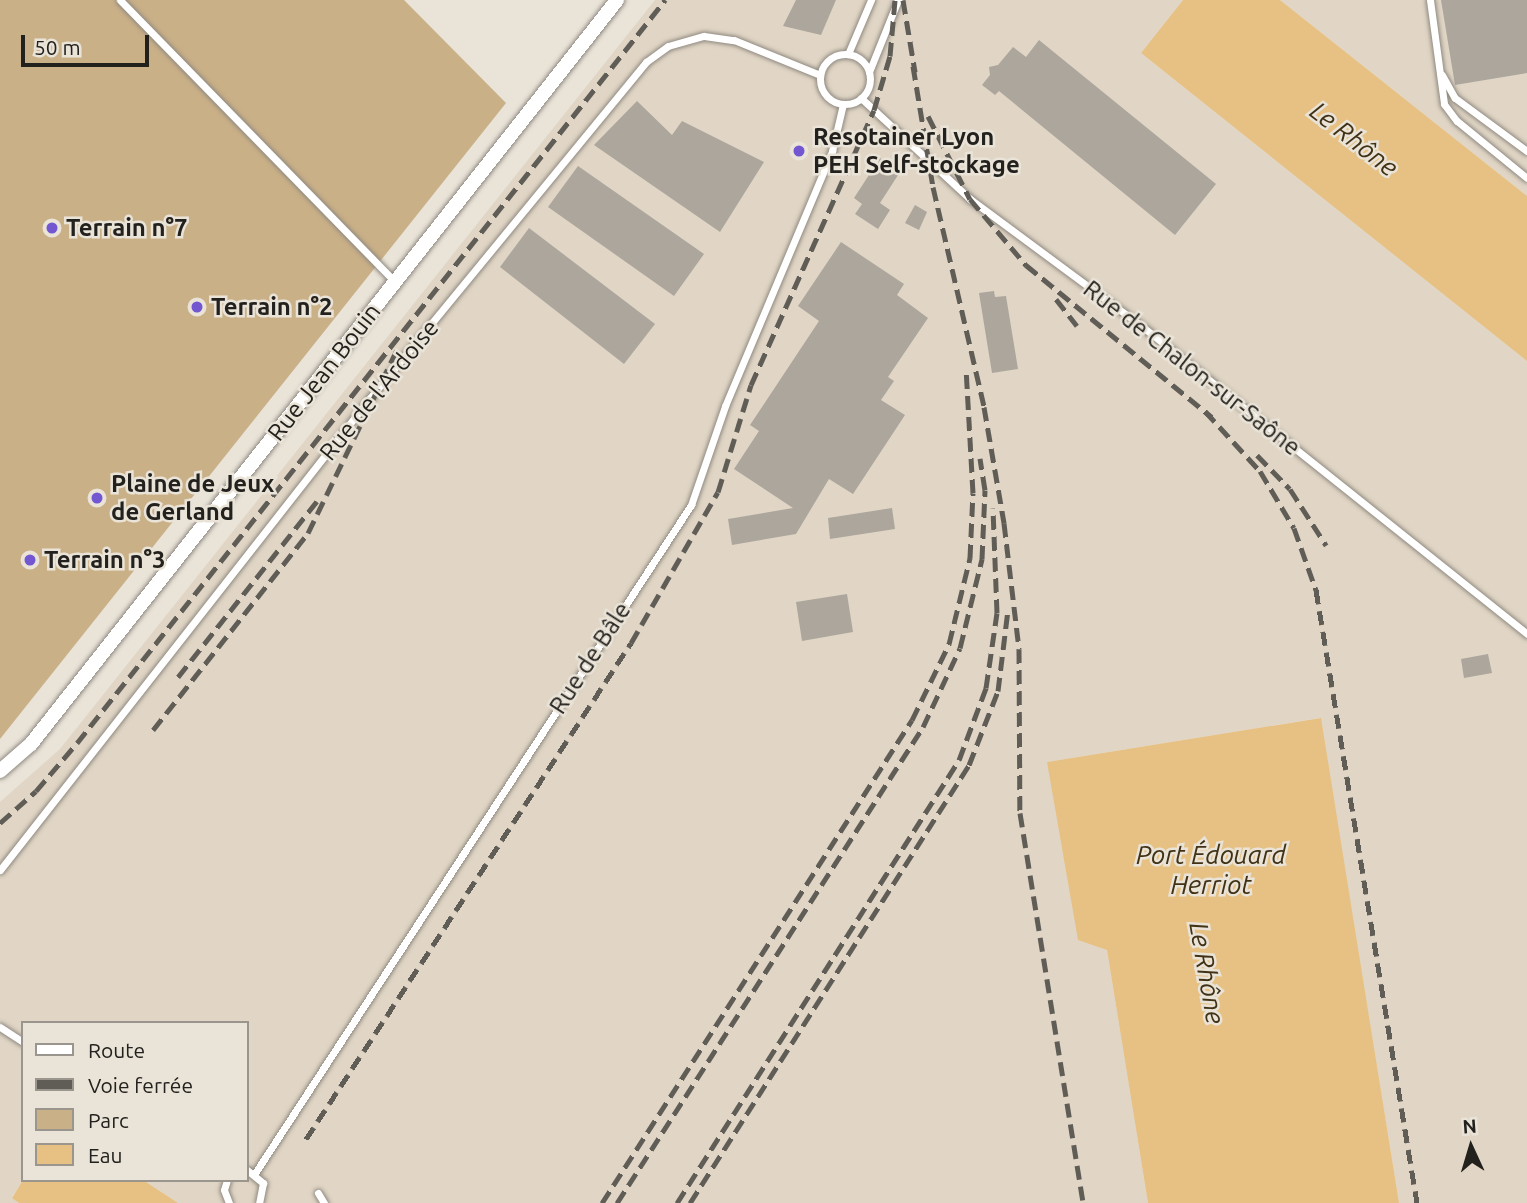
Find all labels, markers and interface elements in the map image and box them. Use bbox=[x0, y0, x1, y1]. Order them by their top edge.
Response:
scale bar bbox=[24, 21, 152, 65]
text: 50 m bbox=[34, 35, 81, 59]
water label: Le Rhône bbox=[1304, 95, 1404, 183]
place label: Resotainer Lyon PEH Self-stockage bbox=[813, 123, 1020, 179]
marker: Resotainer Lyon PEH Self-stockage bbox=[791, 143, 807, 159]
place label: Terrain n°7 bbox=[66, 214, 188, 242]
marker: Terrain n°7 bbox=[44, 220, 60, 236]
street label: Rue de Chalon-sur-Saône bbox=[1078, 274, 1306, 462]
place label: Terrain n°2 bbox=[211, 293, 333, 321]
street label: Rue Jean Bouin bbox=[261, 298, 387, 446]
marker: Terrain n°2 bbox=[189, 299, 205, 315]
street label: Rue de l'Ardoise bbox=[313, 314, 445, 466]
place label: Plaine de Jeux de Gerland bbox=[111, 470, 274, 526]
marker: Plaine de Jeux de Gerland bbox=[89, 490, 105, 506]
place label: Terrain n°3 bbox=[44, 546, 166, 574]
marker: Terrain n°3 bbox=[22, 552, 38, 568]
street label: Rue de Bâle bbox=[543, 597, 637, 719]
water label: Port Édouard Herriot bbox=[1136, 839, 1286, 900]
water label: Le Rhône bbox=[1183, 920, 1231, 1026]
legend bbox=[21, 1021, 248, 1182]
text: Route bbox=[88, 1038, 145, 1062]
text: Voie ferrée bbox=[88, 1073, 193, 1097]
text: Parc bbox=[88, 1108, 129, 1132]
north arrow bbox=[1436, 1112, 1506, 1182]
text: N bbox=[1462, 1115, 1477, 1138]
text: Eau bbox=[88, 1143, 123, 1167]

